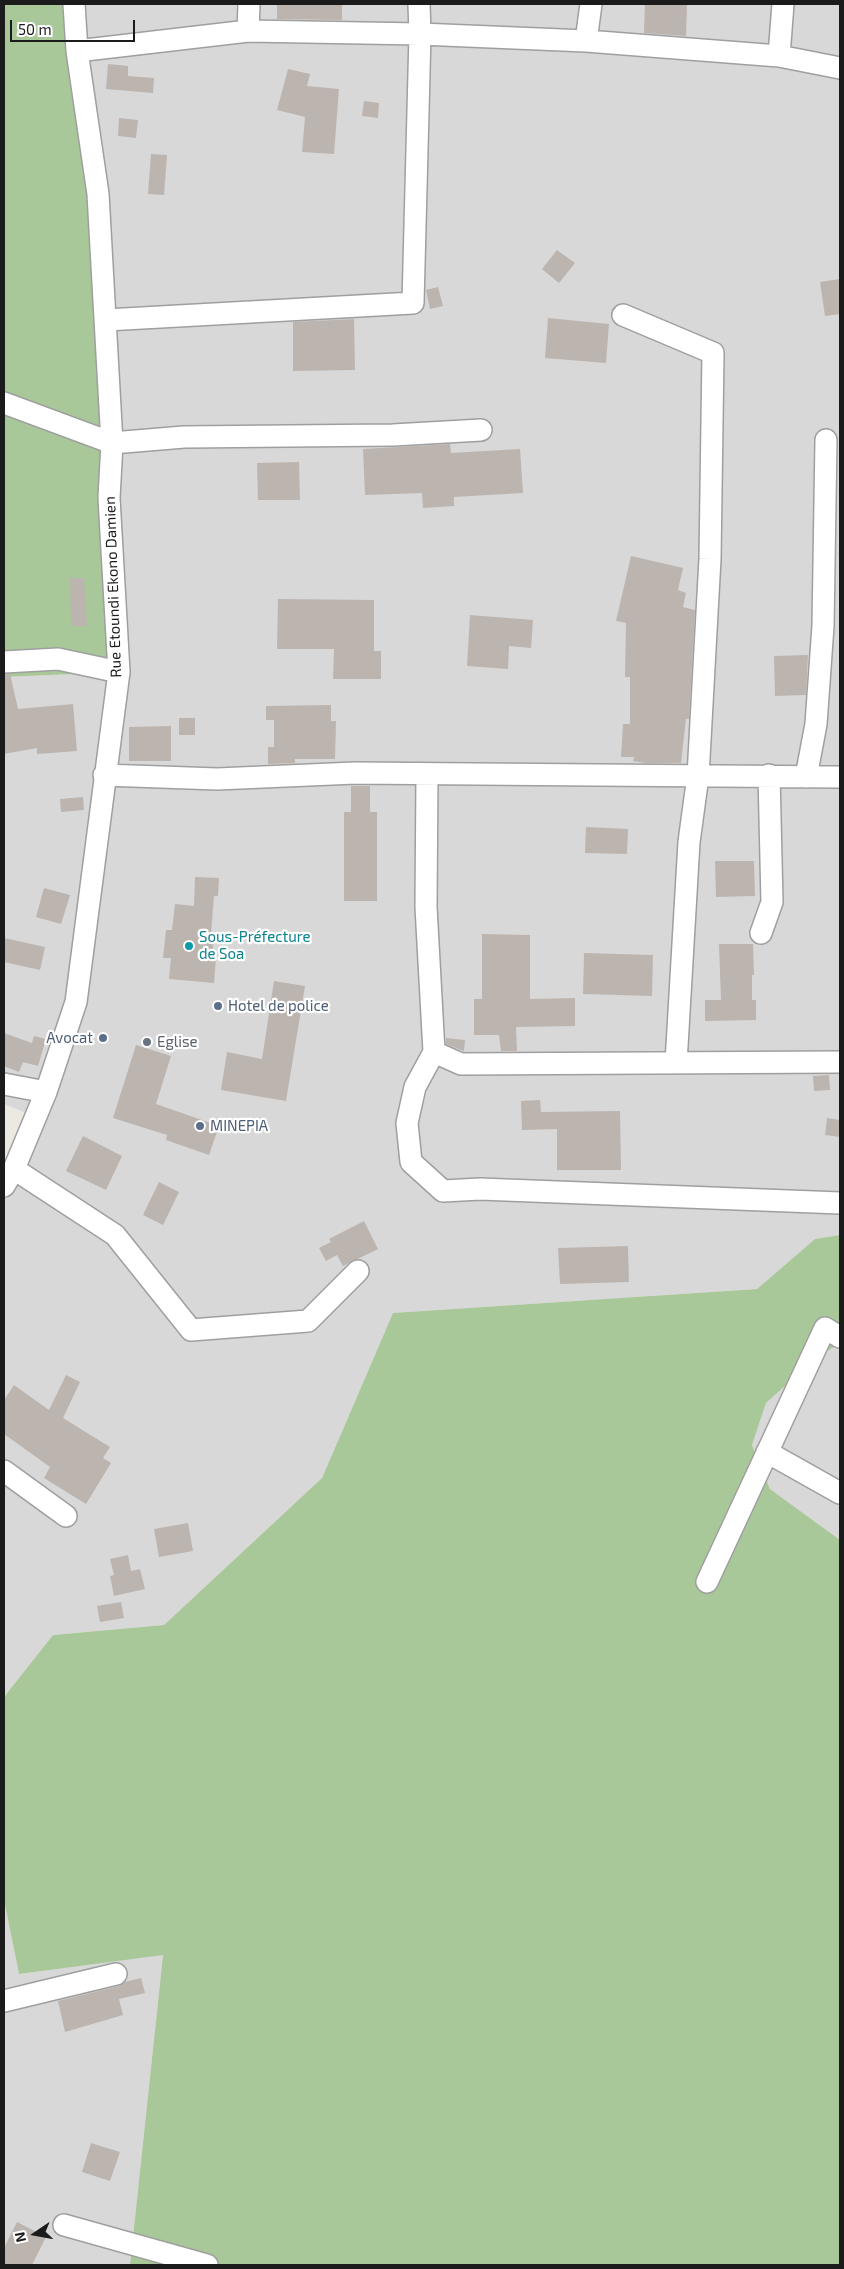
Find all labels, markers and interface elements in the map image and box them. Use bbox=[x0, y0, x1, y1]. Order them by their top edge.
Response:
scale bar bbox=[12, 10, 138, 42]
text: 50 m bbox=[18, 20, 52, 38]
street label: Rue Etoundi Ekono Damien bbox=[101, 496, 125, 678]
place label: Sous-Préfecture de Soa bbox=[199, 928, 311, 963]
marker: Sous-Préfecture de Soa bbox=[183, 940, 195, 952]
place label: Hotel de police bbox=[228, 997, 329, 1015]
marker: Hotel de police bbox=[212, 1000, 224, 1012]
place label: Avocat bbox=[46, 1029, 93, 1047]
marker: Avocat bbox=[97, 1032, 109, 1044]
place label: Eglise bbox=[157, 1033, 198, 1051]
marker: Eglise bbox=[141, 1036, 153, 1048]
place label: MINEPIA bbox=[210, 1117, 268, 1135]
marker: MINEPIA bbox=[194, 1120, 206, 1132]
north arrow bbox=[10, 2209, 60, 2259]
text: N bbox=[10, 2231, 29, 2244]

